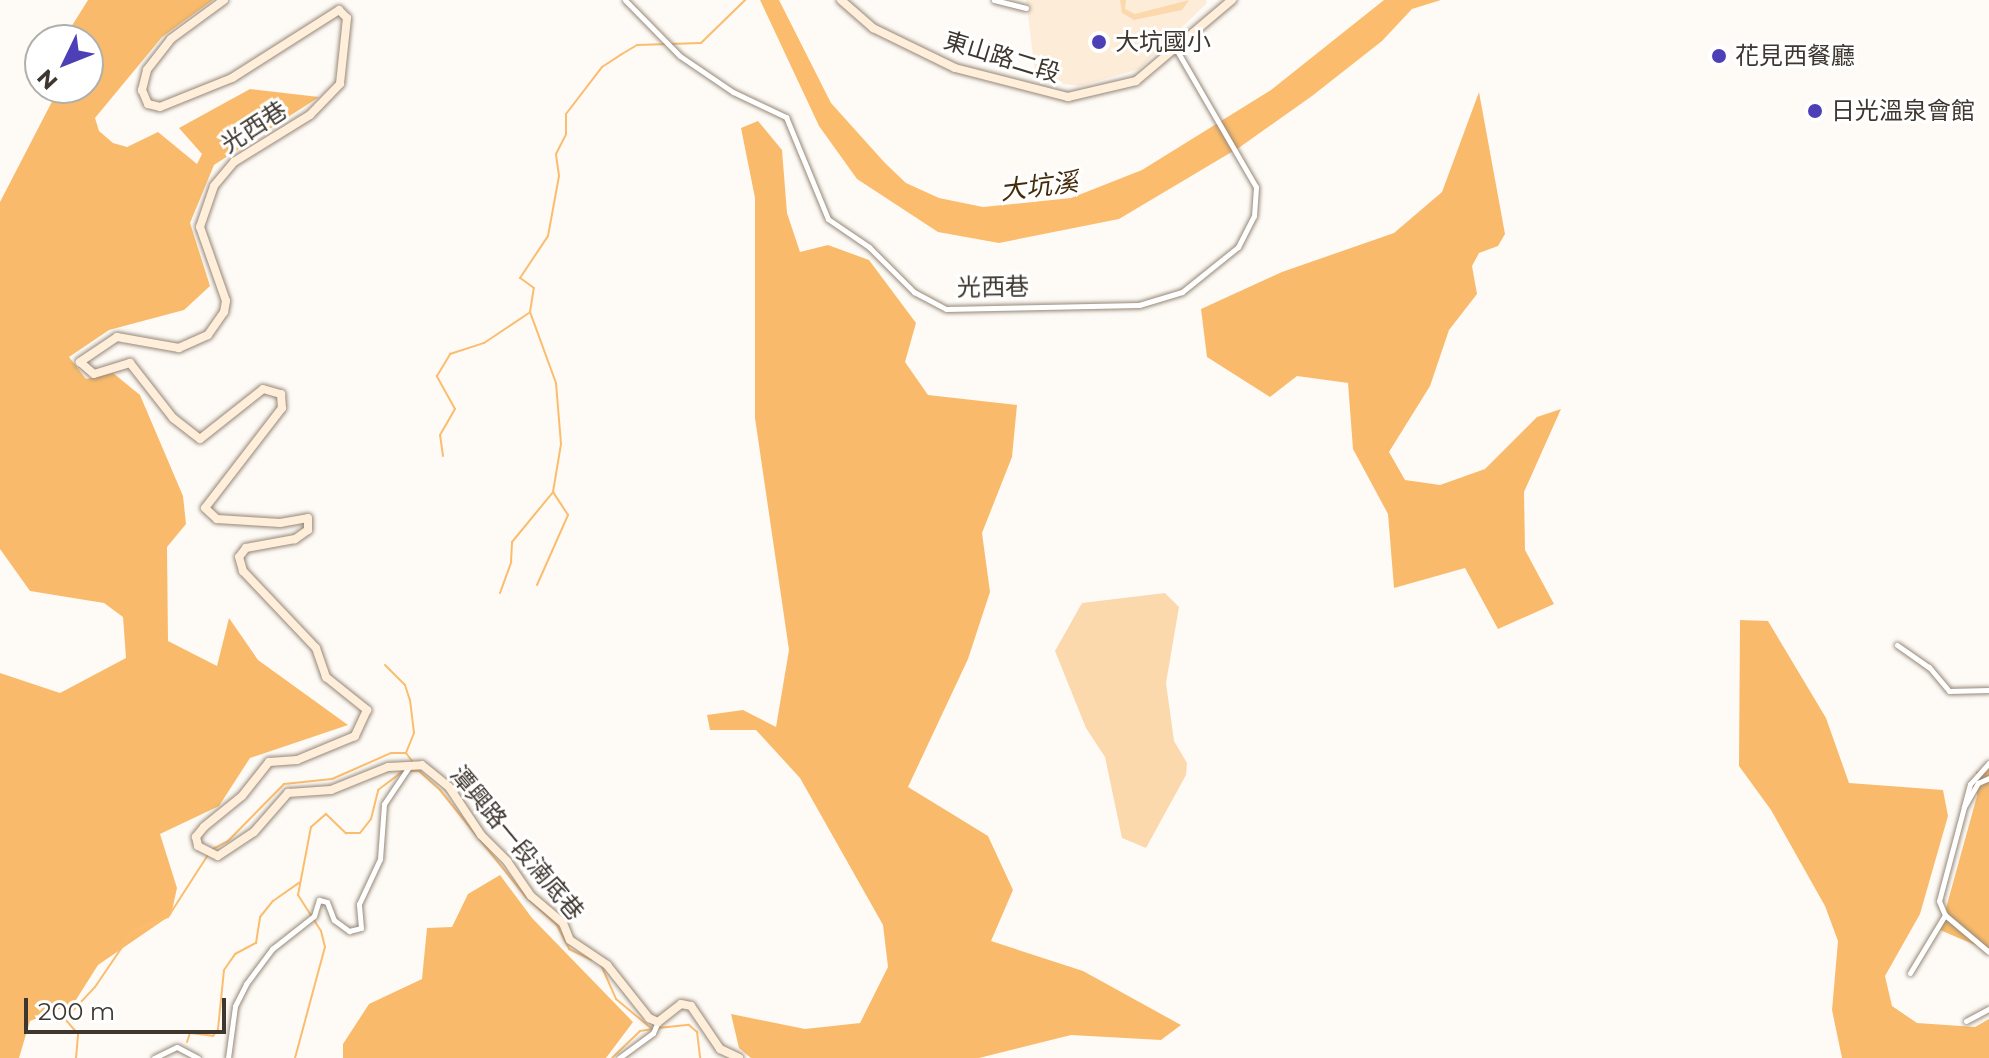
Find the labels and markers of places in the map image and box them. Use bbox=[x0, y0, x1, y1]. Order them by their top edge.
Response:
place label: 大坑國小 bbox=[1115, 28, 1211, 56]
marker: 大坑國小 bbox=[1090, 33, 1108, 51]
place label: 花見西餐廳 bbox=[1735, 42, 1855, 70]
marker: 花見西餐廳 bbox=[1710, 47, 1728, 65]
place label: 日光溫泉會館 bbox=[1831, 97, 1975, 125]
marker: 日光溫泉會館 bbox=[1806, 102, 1824, 120]

